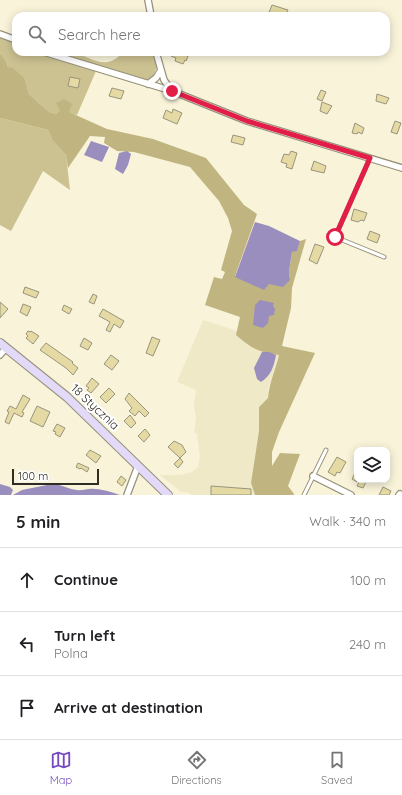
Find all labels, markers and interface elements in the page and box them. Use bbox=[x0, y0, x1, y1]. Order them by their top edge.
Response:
search box bbox=[12, 12, 390, 56]
icon: search bbox=[26, 23, 48, 45]
text: Search here bbox=[58, 25, 141, 44]
route end bbox=[163, 82, 181, 100]
route start bbox=[326, 228, 344, 246]
street label: 18 Stycznia bbox=[68, 381, 123, 433]
map controls bbox=[354, 447, 390, 483]
button: layers bbox=[354, 447, 390, 483]
scale bar bbox=[12, 467, 99, 486]
text: 100 m bbox=[18, 469, 48, 483]
text: 5 min bbox=[16, 511, 60, 532]
text: Walk · 340 m bbox=[309, 513, 386, 529]
icon: ahead bbox=[16, 569, 38, 591]
text: Continue bbox=[54, 570, 118, 589]
text: 100 m bbox=[350, 572, 386, 588]
text: Turn left bbox=[54, 626, 116, 645]
icon: left bbox=[16, 633, 38, 655]
text: 240 m bbox=[349, 636, 386, 652]
text: Polna bbox=[54, 645, 88, 661]
icon: arrive bbox=[16, 697, 38, 719]
text: Arrive at destination bbox=[54, 698, 203, 717]
tab: Map bbox=[50, 749, 72, 787]
tab: Directions bbox=[171, 749, 222, 787]
tab: Saved bbox=[321, 749, 352, 787]

